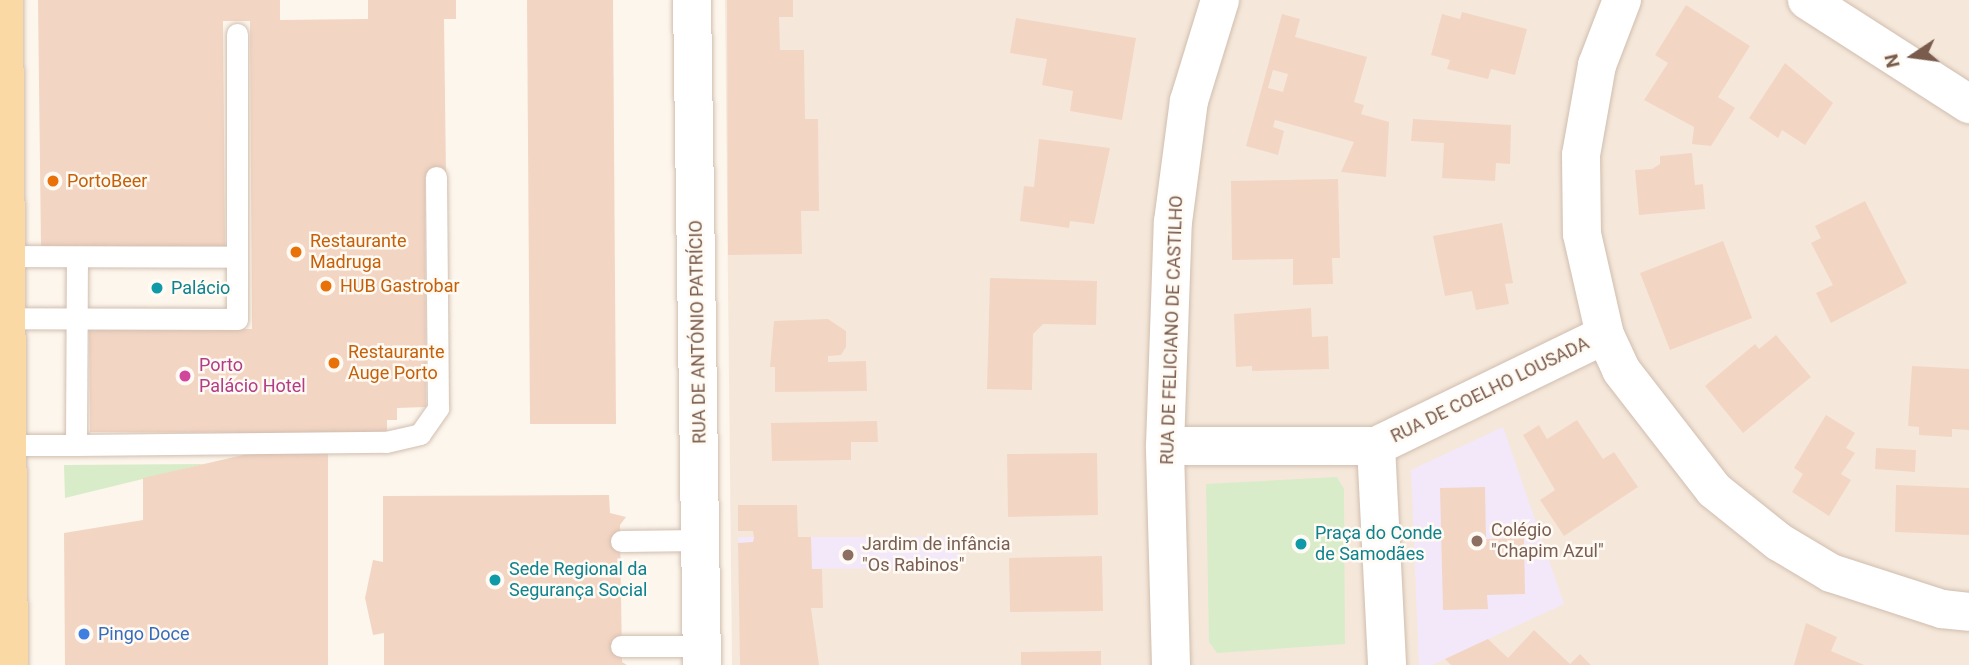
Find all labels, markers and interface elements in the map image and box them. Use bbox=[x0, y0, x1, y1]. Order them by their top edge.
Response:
north arrow bbox=[1878, 21, 1948, 91]
text: N bbox=[1879, 52, 1905, 70]
place label: PortoBeer bbox=[67, 170, 147, 192]
marker: PortoBeer bbox=[45, 173, 61, 189]
street label: RUA DE FELICIANO DE CASTILHO bbox=[1157, 195, 1187, 465]
street label: RUA DE ANTÓNIO PATRÍCIO bbox=[685, 220, 711, 444]
place label: Restaurante Madruga bbox=[310, 231, 406, 274]
marker: Restaurante Madruga bbox=[288, 244, 304, 260]
place label: HUB Gastrobar bbox=[340, 275, 460, 297]
place label: Palácio bbox=[171, 277, 230, 299]
marker: HUB Gastrobar bbox=[318, 278, 334, 294]
marker: Palácio bbox=[149, 280, 165, 296]
street label: RUA DE COELHO LOUSADA bbox=[1387, 333, 1593, 447]
place label: Restaurante Auge Porto bbox=[348, 342, 444, 384]
place label: Porto Palácio Hotel bbox=[199, 355, 306, 398]
marker: Restaurante Auge Porto bbox=[326, 355, 342, 371]
marker: Porto Palácio Hotel bbox=[177, 368, 193, 384]
place label: Colégio "Chapim Azul" bbox=[1491, 520, 1604, 562]
place label: Praça do Conde de Samodães bbox=[1315, 523, 1442, 566]
marker: Colégio "Chapim Azul" bbox=[1469, 533, 1485, 549]
place label: Jardim de infância "Os Rabinos" bbox=[862, 534, 1010, 576]
marker: Praça do Conde de Samodães bbox=[1293, 536, 1309, 552]
marker: Jardim de infância "Os Rabinos" bbox=[840, 547, 856, 563]
place label: Sede Regional da Segurança Social bbox=[509, 559, 647, 602]
marker: Sede Regional da Segurança Social bbox=[487, 572, 503, 588]
place label: Pingo Doce bbox=[98, 623, 190, 645]
marker: Pingo Doce bbox=[76, 626, 92, 642]

